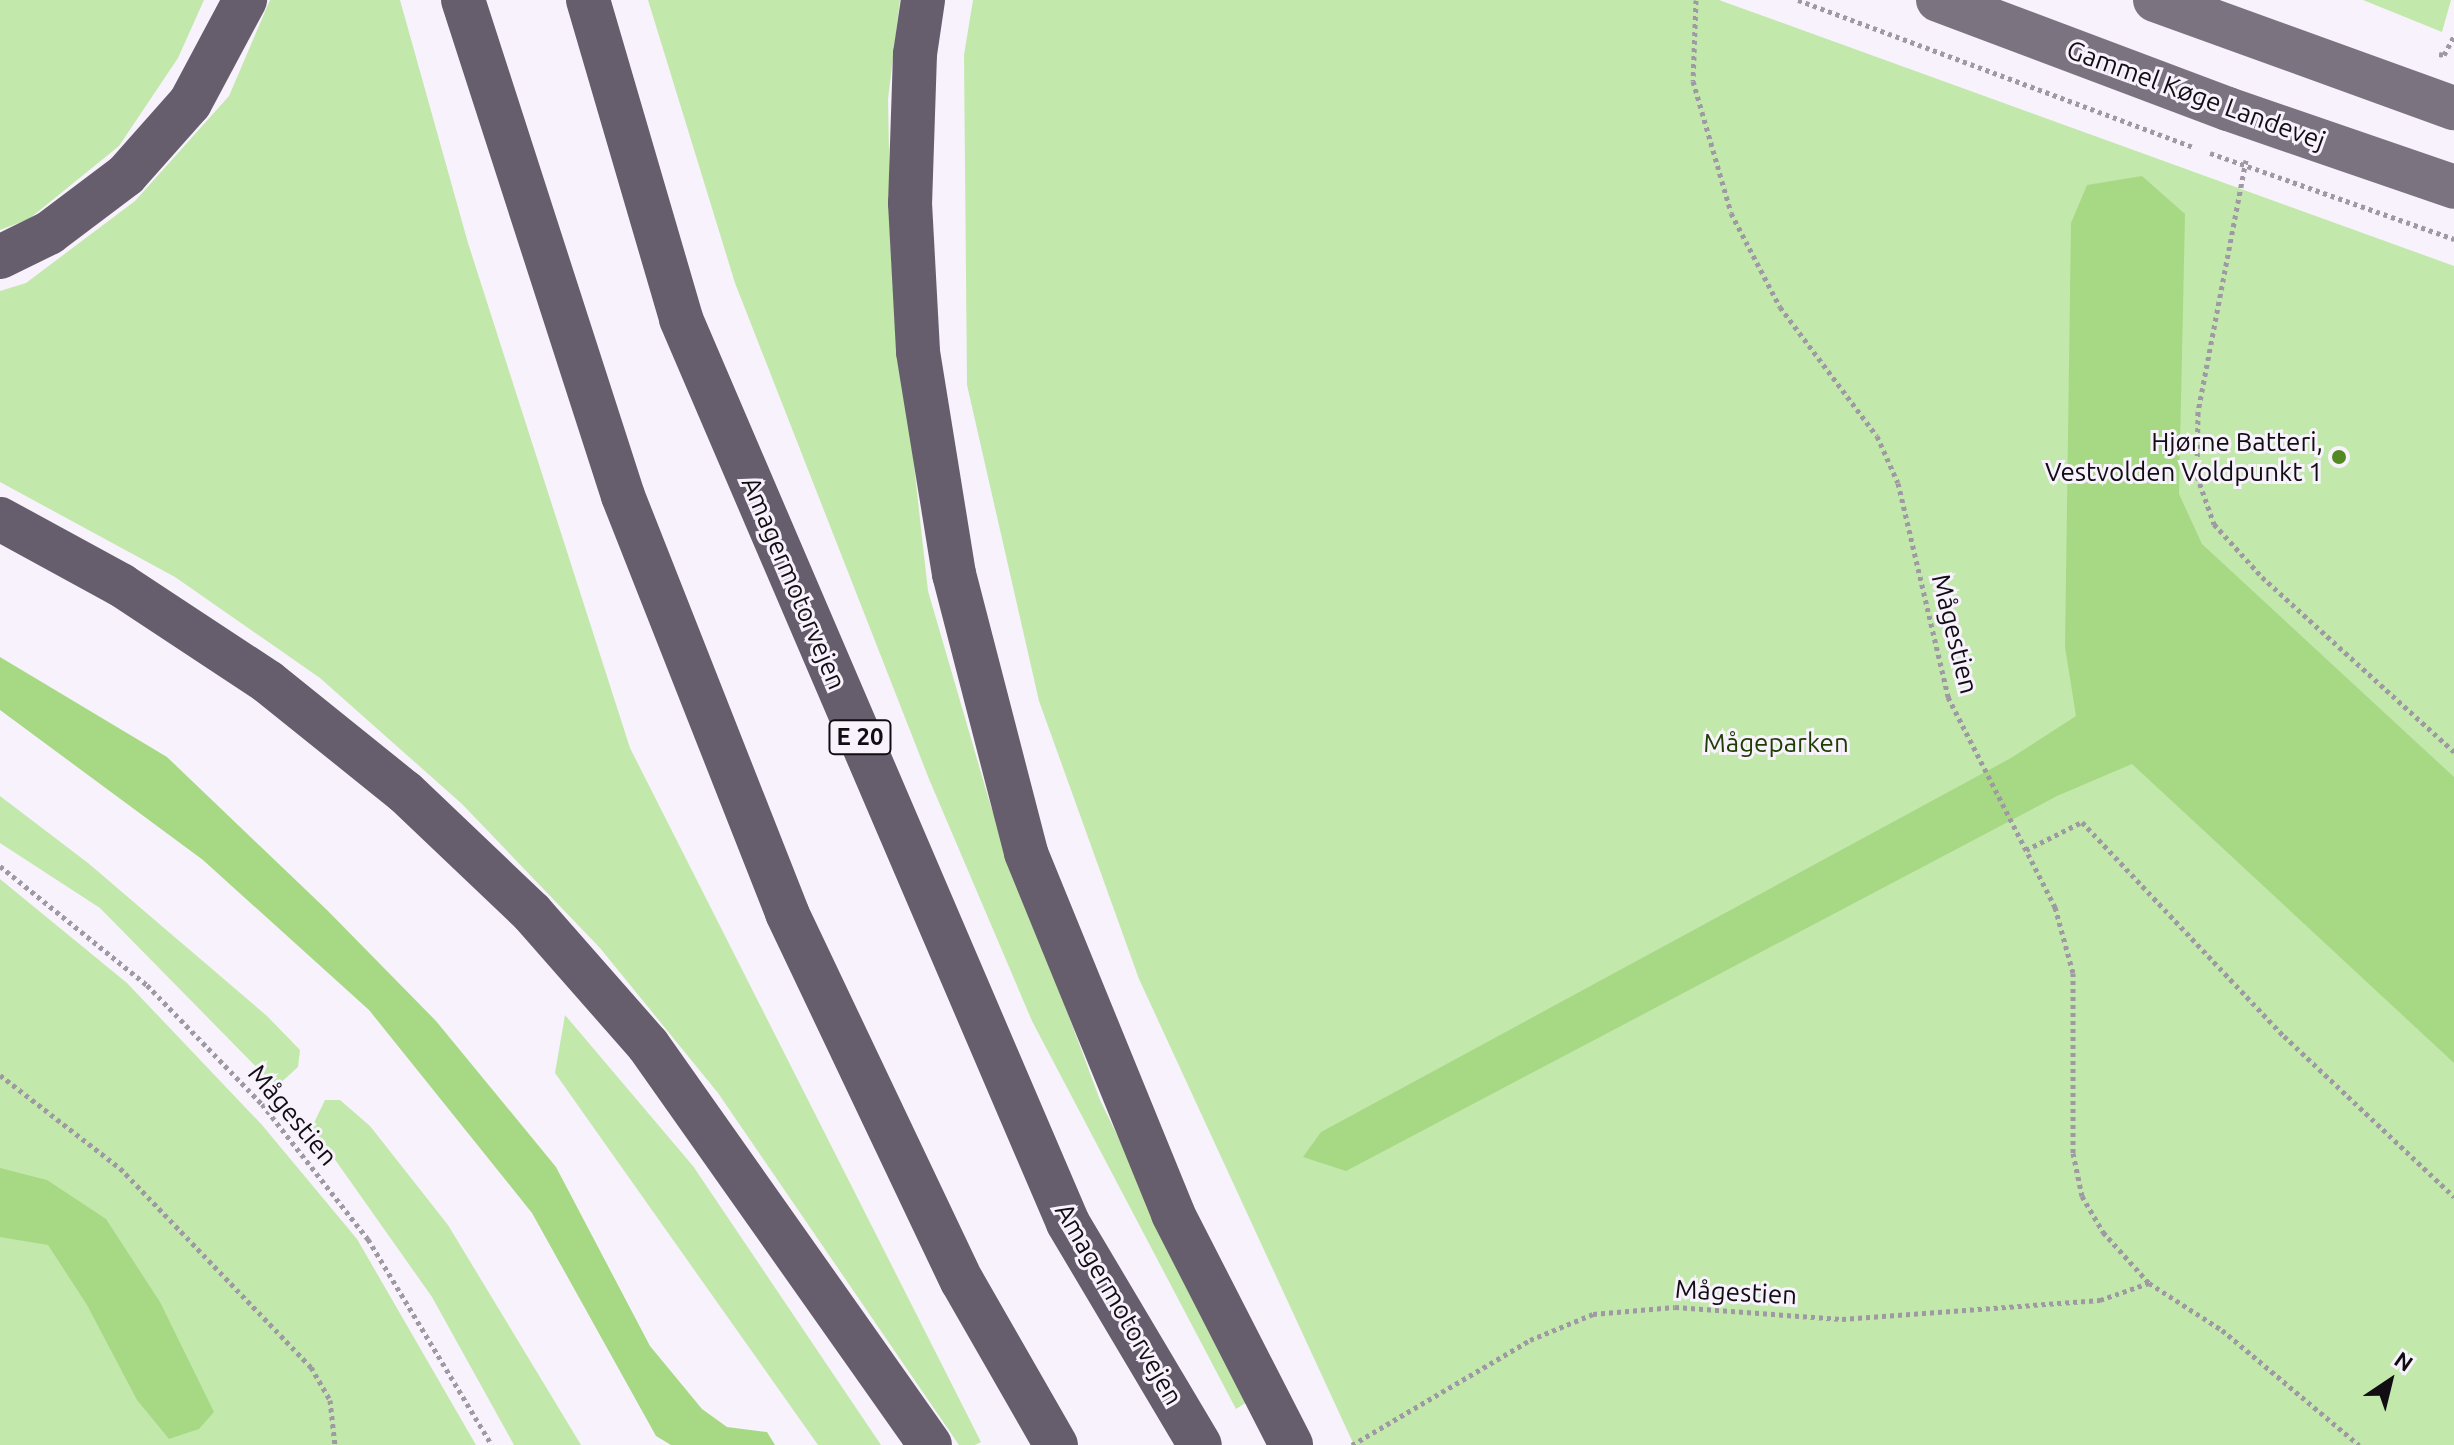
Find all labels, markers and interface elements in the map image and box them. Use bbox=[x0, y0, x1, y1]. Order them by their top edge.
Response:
street label: Gammel Køge Landevej bbox=[2062, 34, 2330, 156]
place label: Hjørne Batteri, Vestvolden Voldpunkt 1 bbox=[2045, 426, 2323, 488]
marker: Hjørne Batteri, Vestvolden Voldpunkt 1 bbox=[2330, 448, 2348, 466]
street label: Amagermotorvejen bbox=[735, 472, 853, 694]
street label: Mågestien bbox=[1925, 571, 1985, 697]
road number: E 20 bbox=[828, 717, 892, 757]
park label: Mågeparken bbox=[1703, 727, 1849, 759]
street label: Mågestien bbox=[242, 1058, 344, 1172]
street label: Amagermotorvejen bbox=[1049, 1198, 1189, 1410]
street label: Mågestien bbox=[1674, 1273, 1798, 1311]
north arrow bbox=[2350, 1341, 2430, 1421]
text: N bbox=[2390, 1346, 2418, 1376]

